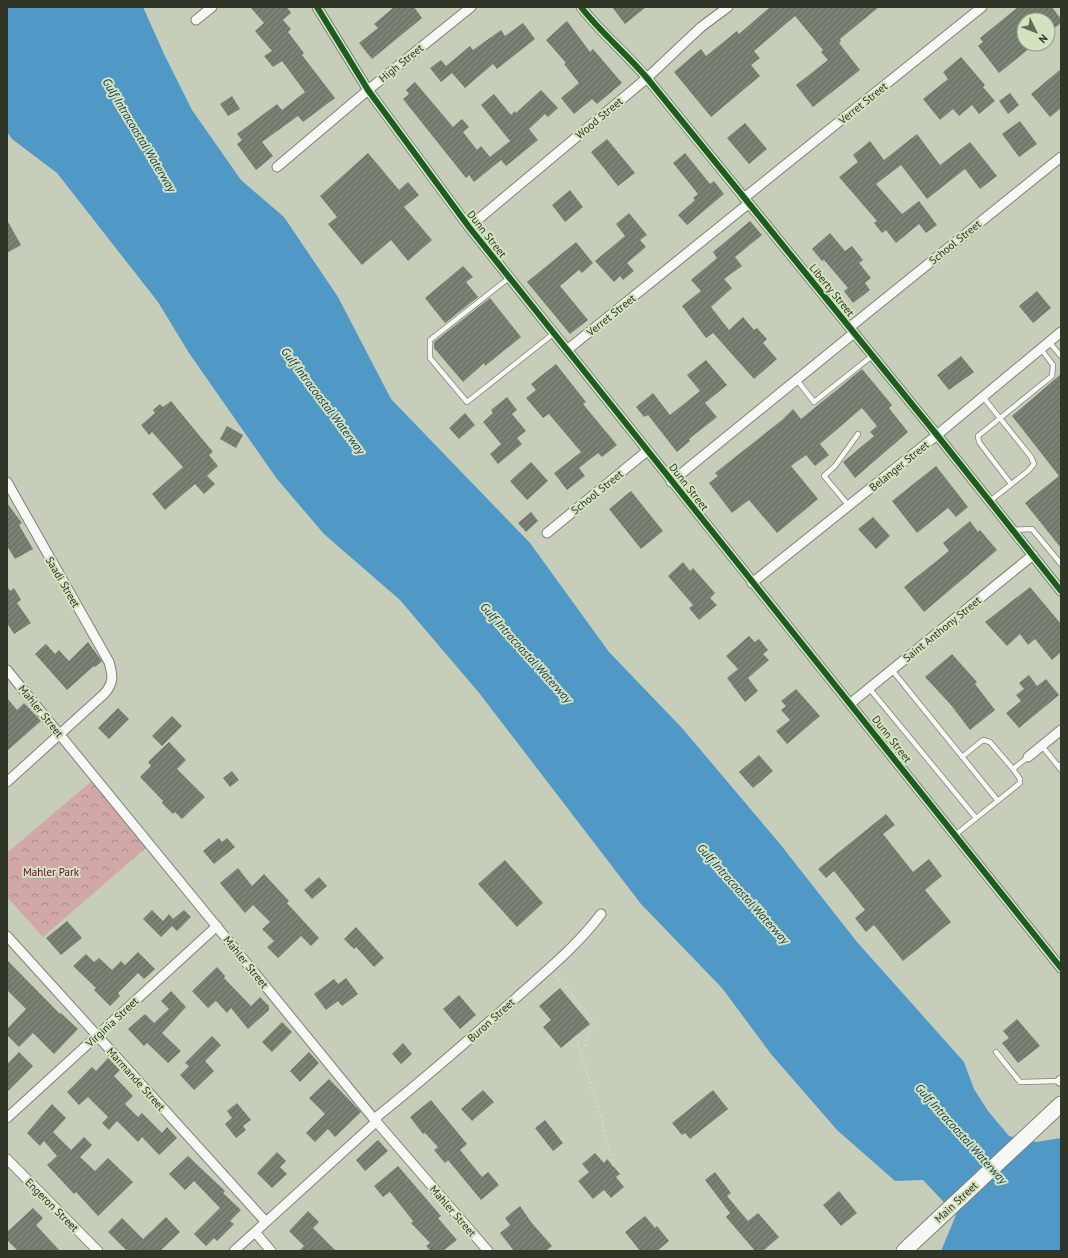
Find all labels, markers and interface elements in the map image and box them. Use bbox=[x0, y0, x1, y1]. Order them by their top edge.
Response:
north arrow bbox=[1016, 12, 1056, 52]
text: N bbox=[1036, 31, 1051, 46]
street label: High Street bbox=[376, 41, 426, 85]
water label: Gulf Intracoastal Waterway bbox=[99, 75, 180, 195]
street label: Verret Street bbox=[835, 79, 891, 128]
street label: Wood Street bbox=[573, 94, 626, 142]
street label: Dunn Street bbox=[464, 208, 510, 261]
street label: School Street bbox=[926, 217, 984, 267]
street label: Liberty Street bbox=[807, 261, 858, 319]
street label: Verret Street bbox=[583, 291, 639, 340]
water label: Gulf Intracoastal Waterway bbox=[278, 344, 369, 458]
street label: Belanger Street bbox=[866, 437, 932, 494]
street label: Dunn Street bbox=[666, 461, 712, 514]
street label: School Street bbox=[568, 467, 626, 517]
street label: Saadi Street bbox=[43, 554, 83, 610]
street label: Saint Anthony Street bbox=[900, 593, 984, 665]
water label: Gulf Intracoastal Waterway bbox=[477, 599, 576, 707]
street label: Mahler Street bbox=[16, 682, 67, 740]
street label: Dunn Street bbox=[869, 713, 915, 766]
water label: Gulf Intracoastal Waterway bbox=[694, 840, 793, 948]
park label: Mahler Park bbox=[23, 865, 80, 879]
street label: Mahler Street bbox=[221, 933, 272, 991]
street label: Virginia Street bbox=[82, 994, 142, 1051]
street label: Buron Street bbox=[464, 995, 518, 1045]
street label: Marmande Street bbox=[104, 1044, 168, 1114]
water label: Gulf Intracoastal Waterway bbox=[912, 1080, 1011, 1188]
street label: Engeron Street bbox=[22, 1175, 82, 1235]
street label: Main Street bbox=[931, 1178, 981, 1226]
street label: Mahler Street bbox=[427, 1182, 479, 1240]

